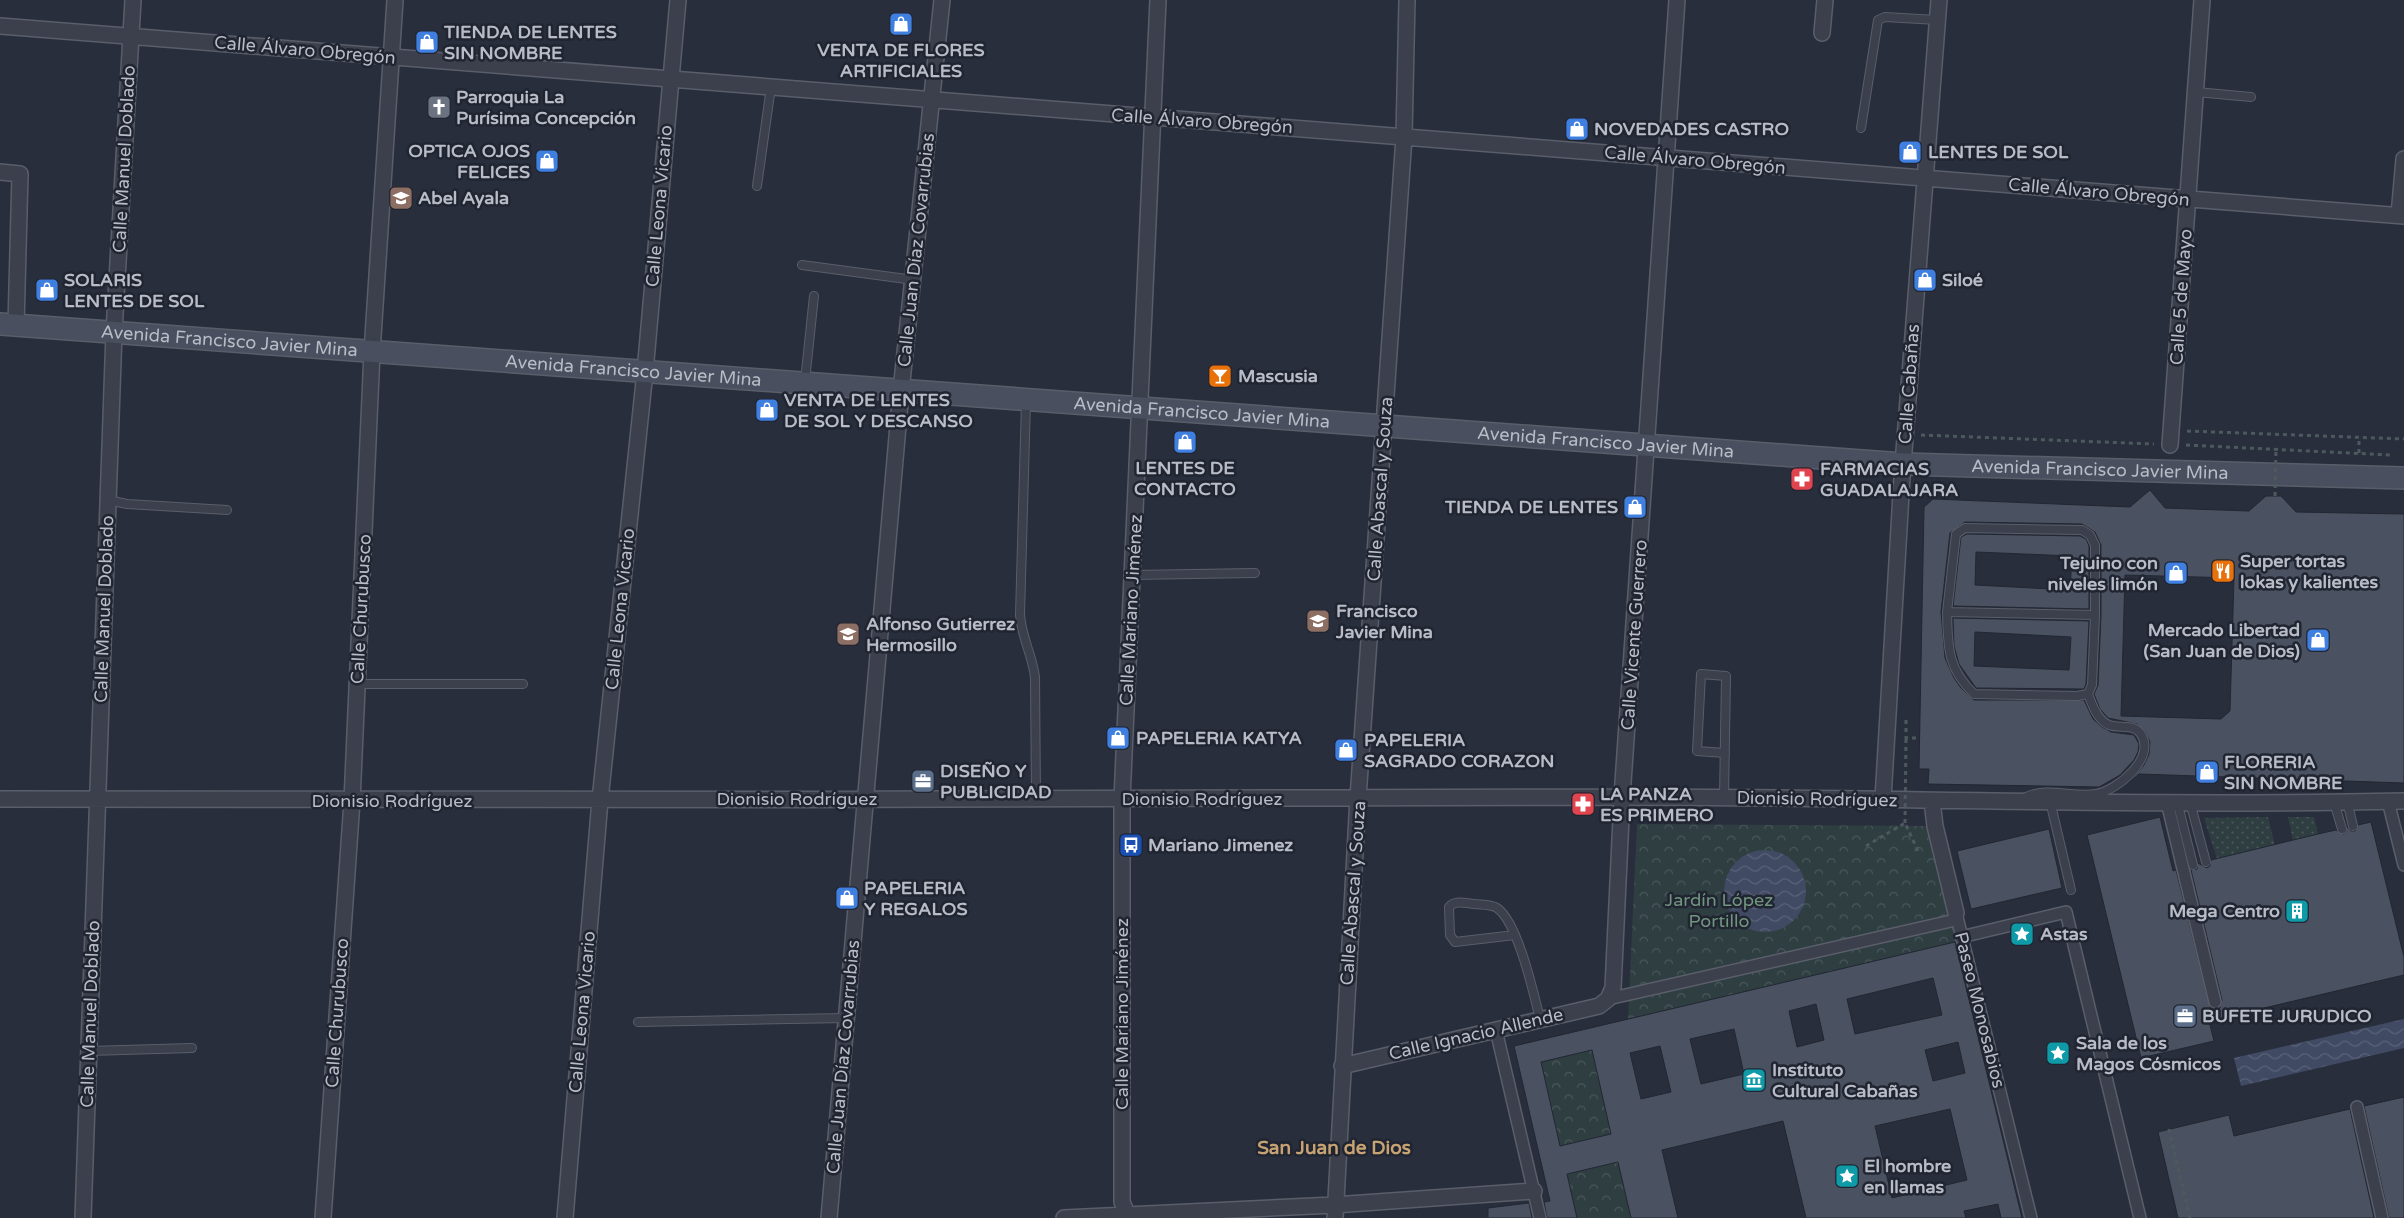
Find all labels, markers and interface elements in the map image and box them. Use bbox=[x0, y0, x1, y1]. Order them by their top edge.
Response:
shop icon: VENTA DE FLORES ARTIFICIALES bbox=[888, 11, 914, 37]
place label: TIENDA DE LENTES SIN NOMBRE bbox=[443, 21, 617, 64]
shop icon: TIENDA DE LENTES SIN NOMBRE bbox=[414, 29, 440, 55]
street label: Calle Álvaro Obregón bbox=[213, 31, 397, 69]
place label: VENTA DE FLORES ARTIFICIALES bbox=[817, 39, 985, 82]
street label: Calle Manuel Doblado bbox=[108, 65, 140, 253]
place label: Parroquia La Purísima Concepción bbox=[456, 86, 636, 129]
church icon: Parroquia La Purísima Concepción bbox=[426, 94, 452, 120]
street label: Calle Álvaro Obregón bbox=[1110, 104, 1294, 138]
shop icon: NOVEDADES CASTRO bbox=[1564, 116, 1590, 142]
place label: NOVEDADES CASTRO bbox=[1594, 118, 1789, 140]
street label: Calle Leona Vicario bbox=[641, 124, 677, 288]
street label: Calle Juan Díaz Covarrubias bbox=[893, 132, 939, 368]
shop icon: LENTES DE SOL bbox=[1897, 139, 1923, 165]
place label: OPTICA OJOS FELICES bbox=[408, 140, 530, 183]
street label: Calle Álvaro Obregón bbox=[1603, 141, 1787, 179]
place label: LENTES DE SOL bbox=[1928, 141, 2069, 163]
shop icon: OPTICA OJOS FELICES bbox=[534, 148, 560, 174]
street label: Calle Álvaro Obregón bbox=[2007, 173, 2191, 211]
school or university icon: Abel Ayala bbox=[388, 185, 414, 211]
place label: Abel Ayala bbox=[418, 187, 509, 209]
street label: Calle 5 de Mayo bbox=[2165, 228, 2197, 366]
shop icon: Siloé bbox=[1912, 267, 1938, 293]
place label: SOLARIS LENTES DE SOL bbox=[64, 269, 205, 312]
place label: Siloé bbox=[1942, 269, 1983, 291]
shop icon: SOLARIS LENTES DE SOL bbox=[34, 277, 60, 303]
street label: Avenida Francisco Javier Mina bbox=[100, 320, 359, 361]
street label: Calle Cabañas bbox=[1894, 323, 1924, 445]
street label: Avenida Francisco Javier Mina bbox=[504, 350, 762, 391]
bar icon: Mascusia bbox=[1207, 363, 1233, 389]
place label: Mascusia bbox=[1238, 365, 1318, 387]
place label: VENTA DE LENTES DE SOL Y DESCANSO bbox=[784, 389, 973, 432]
street label: Avenida Francisco Javier Mina bbox=[1073, 392, 1331, 433]
street label: Calle Abascal y Souza bbox=[1363, 396, 1397, 582]
shop icon: VENTA DE LENTES DE SOL Y DESCANSO bbox=[754, 397, 780, 423]
street label: Avenida Francisco Javier Mina bbox=[1477, 422, 1735, 463]
shop icon: LENTES DE CONTACTO bbox=[1172, 429, 1198, 455]
street label: Avenida Francisco Javier Mina bbox=[1971, 455, 2229, 484]
place label: LENTES DE CONTACTO bbox=[1134, 457, 1236, 500]
place label: FARMACIAS GUADALAJARA bbox=[1820, 458, 1959, 501]
pharmacy icon: FARMACIAS GUADALAJARA bbox=[1789, 466, 1815, 492]
shop icon: TIENDA DE LENTES bbox=[1622, 494, 1648, 520]
place label: TIENDA DE LENTES bbox=[1444, 496, 1618, 518]
street label: Calle Mariano Jiménez bbox=[1115, 514, 1147, 706]
street label: Calle Manuel Doblado bbox=[90, 515, 118, 703]
street label: Calle Leona Vicario bbox=[601, 527, 639, 691]
street label: Calle Churubusco bbox=[346, 533, 376, 685]
street label: Calle Vicente Guerrero bbox=[1616, 539, 1652, 731]
place label: Super tortas lokas y kalientes bbox=[2240, 550, 2378, 593]
place label: Tejuino con niveles limón bbox=[2048, 552, 2158, 595]
restaurant icon: Super tortas lokas y kalientes bbox=[2210, 558, 2236, 584]
shop icon: Tejuino con niveles limón bbox=[2163, 560, 2189, 586]
place label: Francisco Javier Mina bbox=[1335, 600, 1433, 643]
school or university icon: Francisco Javier Mina bbox=[1305, 608, 1331, 634]
place label: Alfonso Gutierrez Hermosillo bbox=[866, 613, 1015, 656]
place label: Mercado Libertad (San Juan de Dios) bbox=[2144, 619, 2300, 662]
school or university icon: Alfonso Gutierrez Hermosillo bbox=[835, 621, 861, 647]
shop icon: Mercado Libertad (San Juan de Dios) bbox=[2305, 627, 2331, 653]
shop icon: PAPELERIA KATYA bbox=[1105, 725, 1131, 751]
place label: PAPELERIA KATYA bbox=[1136, 727, 1302, 749]
place label: PAPELERIA SAGRADO CORAZON bbox=[1364, 729, 1555, 772]
shop icon: PAPELERIA SAGRADO CORAZON bbox=[1333, 737, 1359, 763]
place label: FLORERIA SIN NOMBRE bbox=[2224, 751, 2343, 794]
shop icon: FLORERIA SIN NOMBRE bbox=[2194, 759, 2220, 785]
place label: DISEÑO Y PUBLICIDAD bbox=[940, 760, 1052, 803]
office icon: DISEÑO Y PUBLICIDAD bbox=[910, 768, 936, 794]
place label: LA PANZA ES PRIMERO bbox=[1600, 783, 1714, 826]
street label: Dionisio Rodríguez bbox=[1736, 787, 1898, 811]
street label: Dionisio Rodríguez bbox=[717, 788, 877, 810]
street label: Dionisio Rodríguez bbox=[1122, 788, 1282, 810]
street label: Dionisio Rodríguez bbox=[312, 790, 472, 812]
pharmacy icon: LA PANZA ES PRIMERO bbox=[1570, 791, 1596, 817]
street label: Calle Abascal y Souza bbox=[1336, 800, 1370, 986]
bus stop icon: Mariano Jimenez bbox=[1118, 832, 1144, 858]
place label: Mariano Jimenez bbox=[1148, 834, 1293, 856]
place label: PAPELERIA Y REGALOS bbox=[864, 877, 967, 920]
shop icon: PAPELERIA Y REGALOS bbox=[834, 885, 860, 911]
park label: Jardín López Portillo bbox=[1665, 889, 1773, 932]
building icon: Mega Centro bbox=[2284, 898, 2310, 924]
place label: Mega Centro bbox=[2169, 900, 2280, 922]
street label: Calle Mariano Jiménez bbox=[1111, 918, 1133, 1110]
street label: Calle Manuel Doblado bbox=[76, 920, 104, 1108]
place icon: Astas bbox=[2009, 921, 2035, 947]
place label: Astas bbox=[2040, 923, 2088, 945]
street label: Calle Leona Vicario bbox=[564, 930, 600, 1094]
street label: Paseo Monosabios bbox=[1950, 930, 2010, 1090]
street label: Calle Churubusco bbox=[321, 937, 353, 1089]
street label: Calle Juan Díaz Covarrubias bbox=[822, 939, 864, 1175]
street label: Calle Ignacio Allende bbox=[1387, 1003, 1565, 1065]
office icon: BUFETE JURUDICO bbox=[2172, 1003, 2198, 1029]
place label: BUFETE JURUDICO bbox=[2202, 1005, 2372, 1027]
place label: Sala de los Magos Cósmicos bbox=[2076, 1032, 2221, 1075]
place icon: Sala de los Magos Cósmicos bbox=[2045, 1040, 2071, 1066]
place label: Instituto Cultural Cabañas bbox=[1772, 1059, 1918, 1102]
museum icon: Instituto Cultural Cabañas bbox=[1741, 1067, 1767, 1093]
district label: San Juan de Dios bbox=[1257, 1137, 1411, 1159]
place label: El hombre en llamas bbox=[1864, 1155, 1951, 1198]
place icon: El hombre en llamas bbox=[1834, 1163, 1860, 1189]

